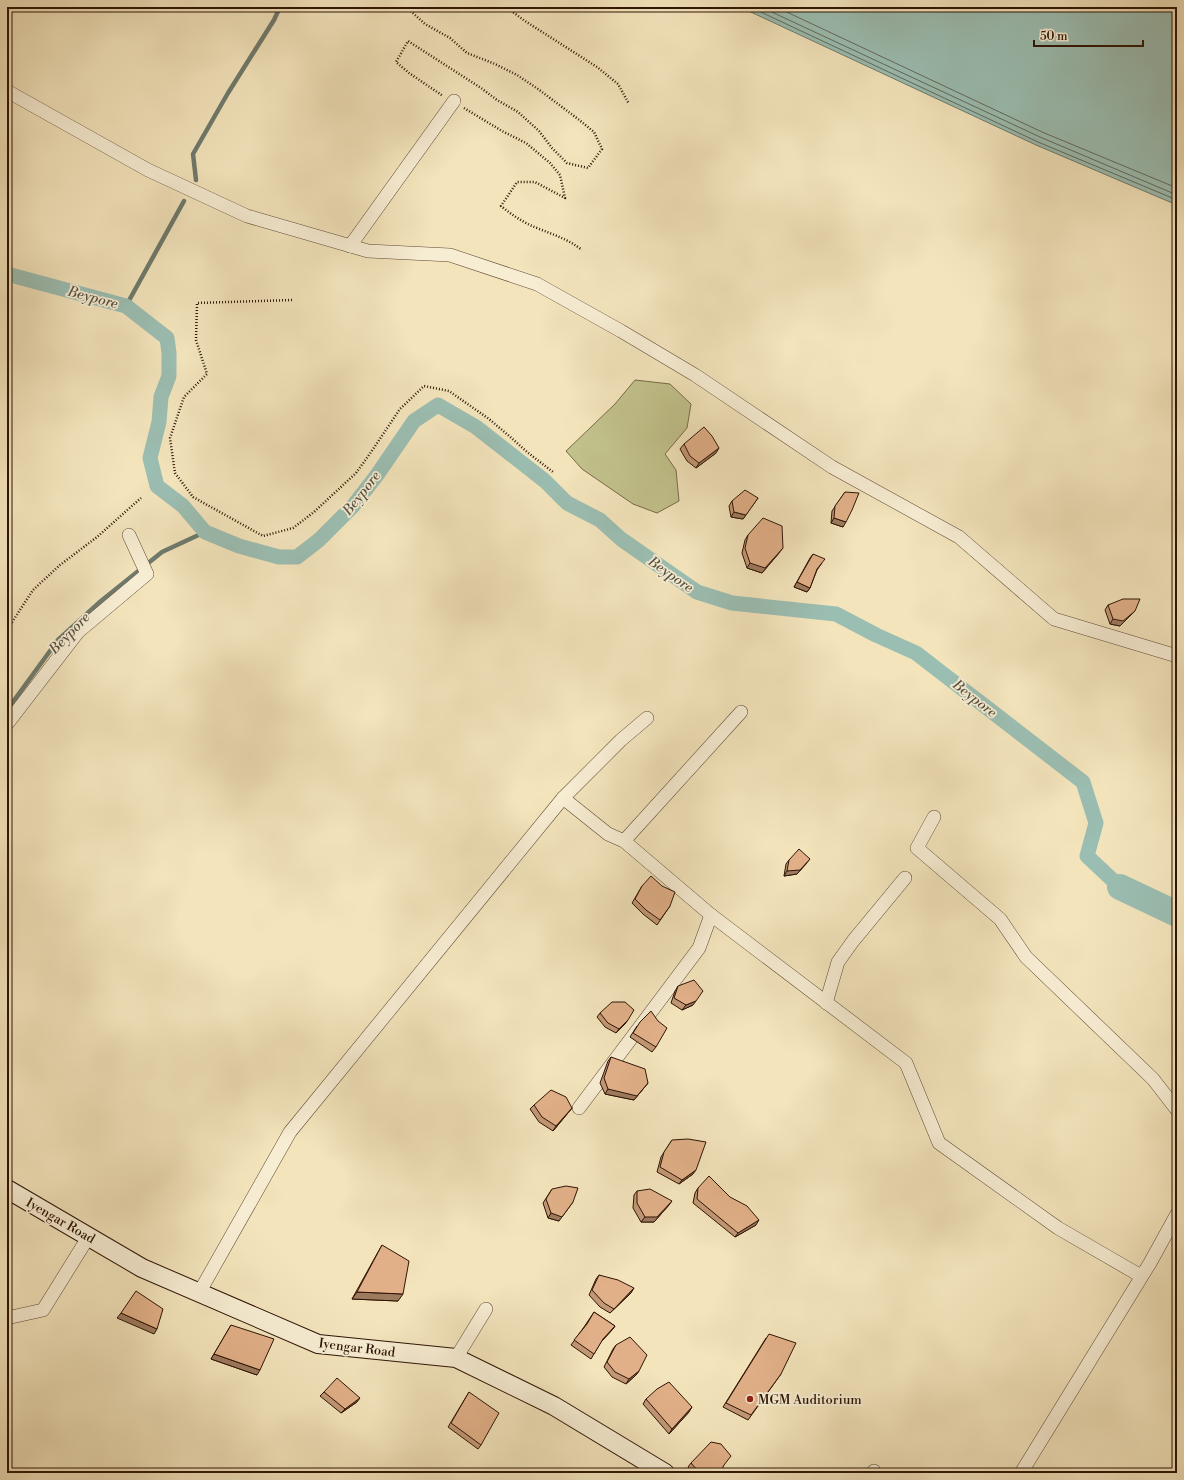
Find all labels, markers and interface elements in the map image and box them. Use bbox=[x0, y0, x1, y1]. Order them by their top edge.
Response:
scale bar bbox=[1034, 22, 1143, 48]
text: 50 m bbox=[1040, 29, 1068, 44]
water label: Beypore bbox=[65, 282, 120, 313]
water label: Beypore bbox=[338, 468, 385, 520]
water label: Beypore bbox=[644, 552, 697, 597]
water label: Beypore bbox=[45, 609, 94, 659]
water label: Beypore bbox=[948, 675, 1000, 722]
street label: Iyengar Road bbox=[23, 1195, 98, 1247]
street label: Iyengar Road bbox=[318, 1335, 397, 1361]
place label: MGM Auditorium bbox=[758, 1392, 862, 1408]
marker: MGM Auditorium bbox=[745, 1394, 755, 1404]

